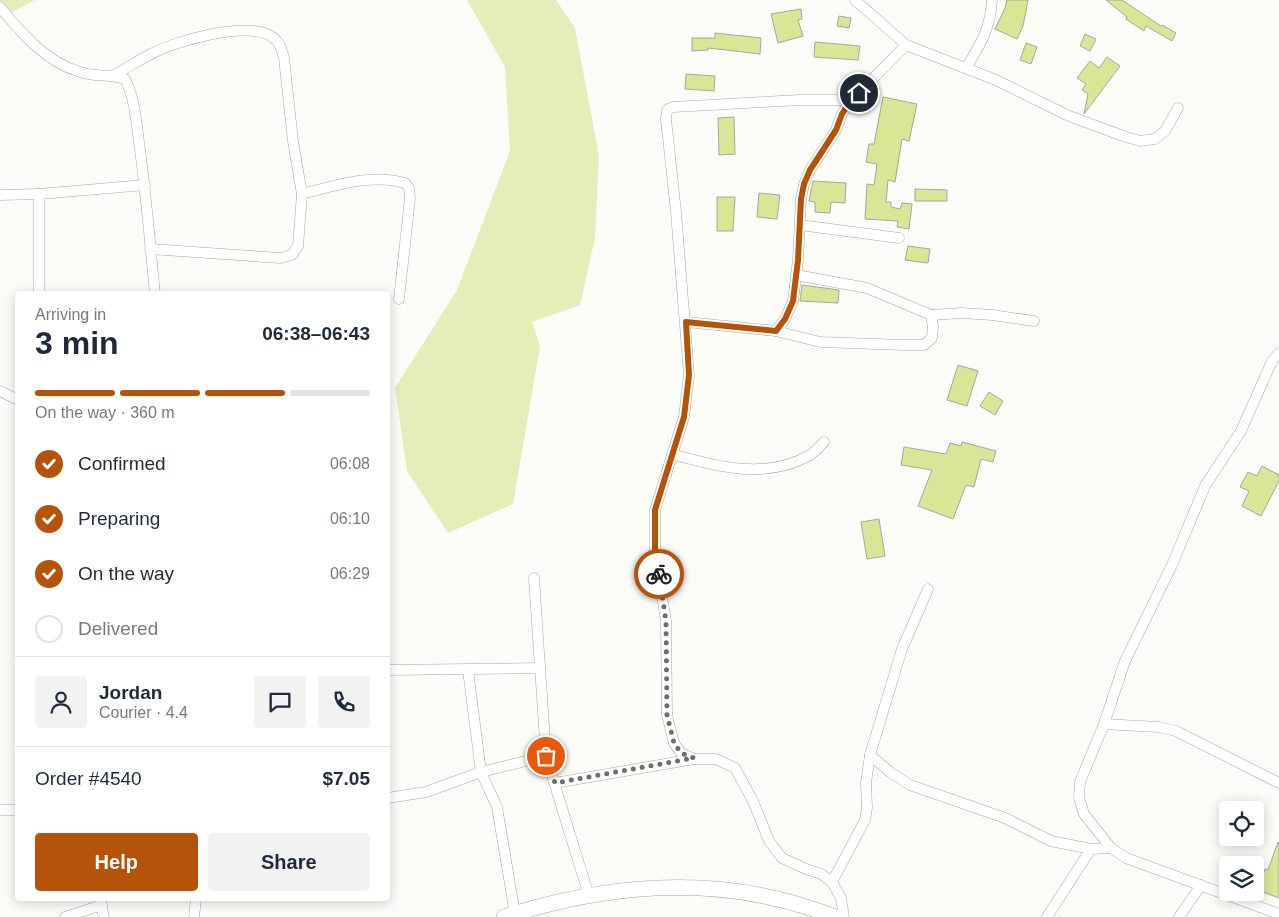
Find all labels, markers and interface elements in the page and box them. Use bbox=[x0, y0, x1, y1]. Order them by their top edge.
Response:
pin bbox=[838, 72, 880, 114]
icon: home bbox=[845, 79, 873, 107]
text: Arriving in bbox=[35, 306, 106, 323]
text: 06:38–06:43 bbox=[262, 323, 370, 344]
text: 3 min bbox=[35, 325, 119, 361]
text: On the way · 360 m bbox=[35, 404, 175, 421]
icon: check bbox=[35, 450, 63, 478]
text: Confirmed bbox=[78, 453, 166, 474]
text: 06:08 bbox=[330, 455, 370, 472]
icon: check bbox=[35, 505, 63, 533]
text: Preparing bbox=[78, 508, 160, 529]
text: 06:10 bbox=[330, 510, 370, 527]
courier bbox=[634, 549, 684, 599]
icon: check bbox=[35, 560, 63, 588]
icon: bike bbox=[645, 560, 673, 588]
text: On the way bbox=[78, 563, 174, 584]
text: 06:29 bbox=[330, 565, 370, 582]
text: Delivered bbox=[78, 618, 158, 639]
button: person bbox=[35, 676, 87, 728]
button: chat bbox=[254, 676, 306, 728]
button: phone bbox=[318, 676, 370, 728]
text: Jordan bbox=[99, 682, 162, 703]
text: Courier · 4.4 bbox=[99, 704, 188, 721]
pin bbox=[525, 735, 567, 777]
icon: bag bbox=[532, 742, 560, 770]
text: Order #4540 bbox=[35, 768, 142, 789]
text: $7.05 bbox=[322, 768, 370, 789]
map controls bbox=[1219, 801, 1264, 901]
button: locate bbox=[1219, 801, 1264, 846]
button: Help bbox=[35, 833, 198, 891]
button: Share bbox=[208, 833, 370, 891]
button: layers bbox=[1219, 856, 1264, 901]

